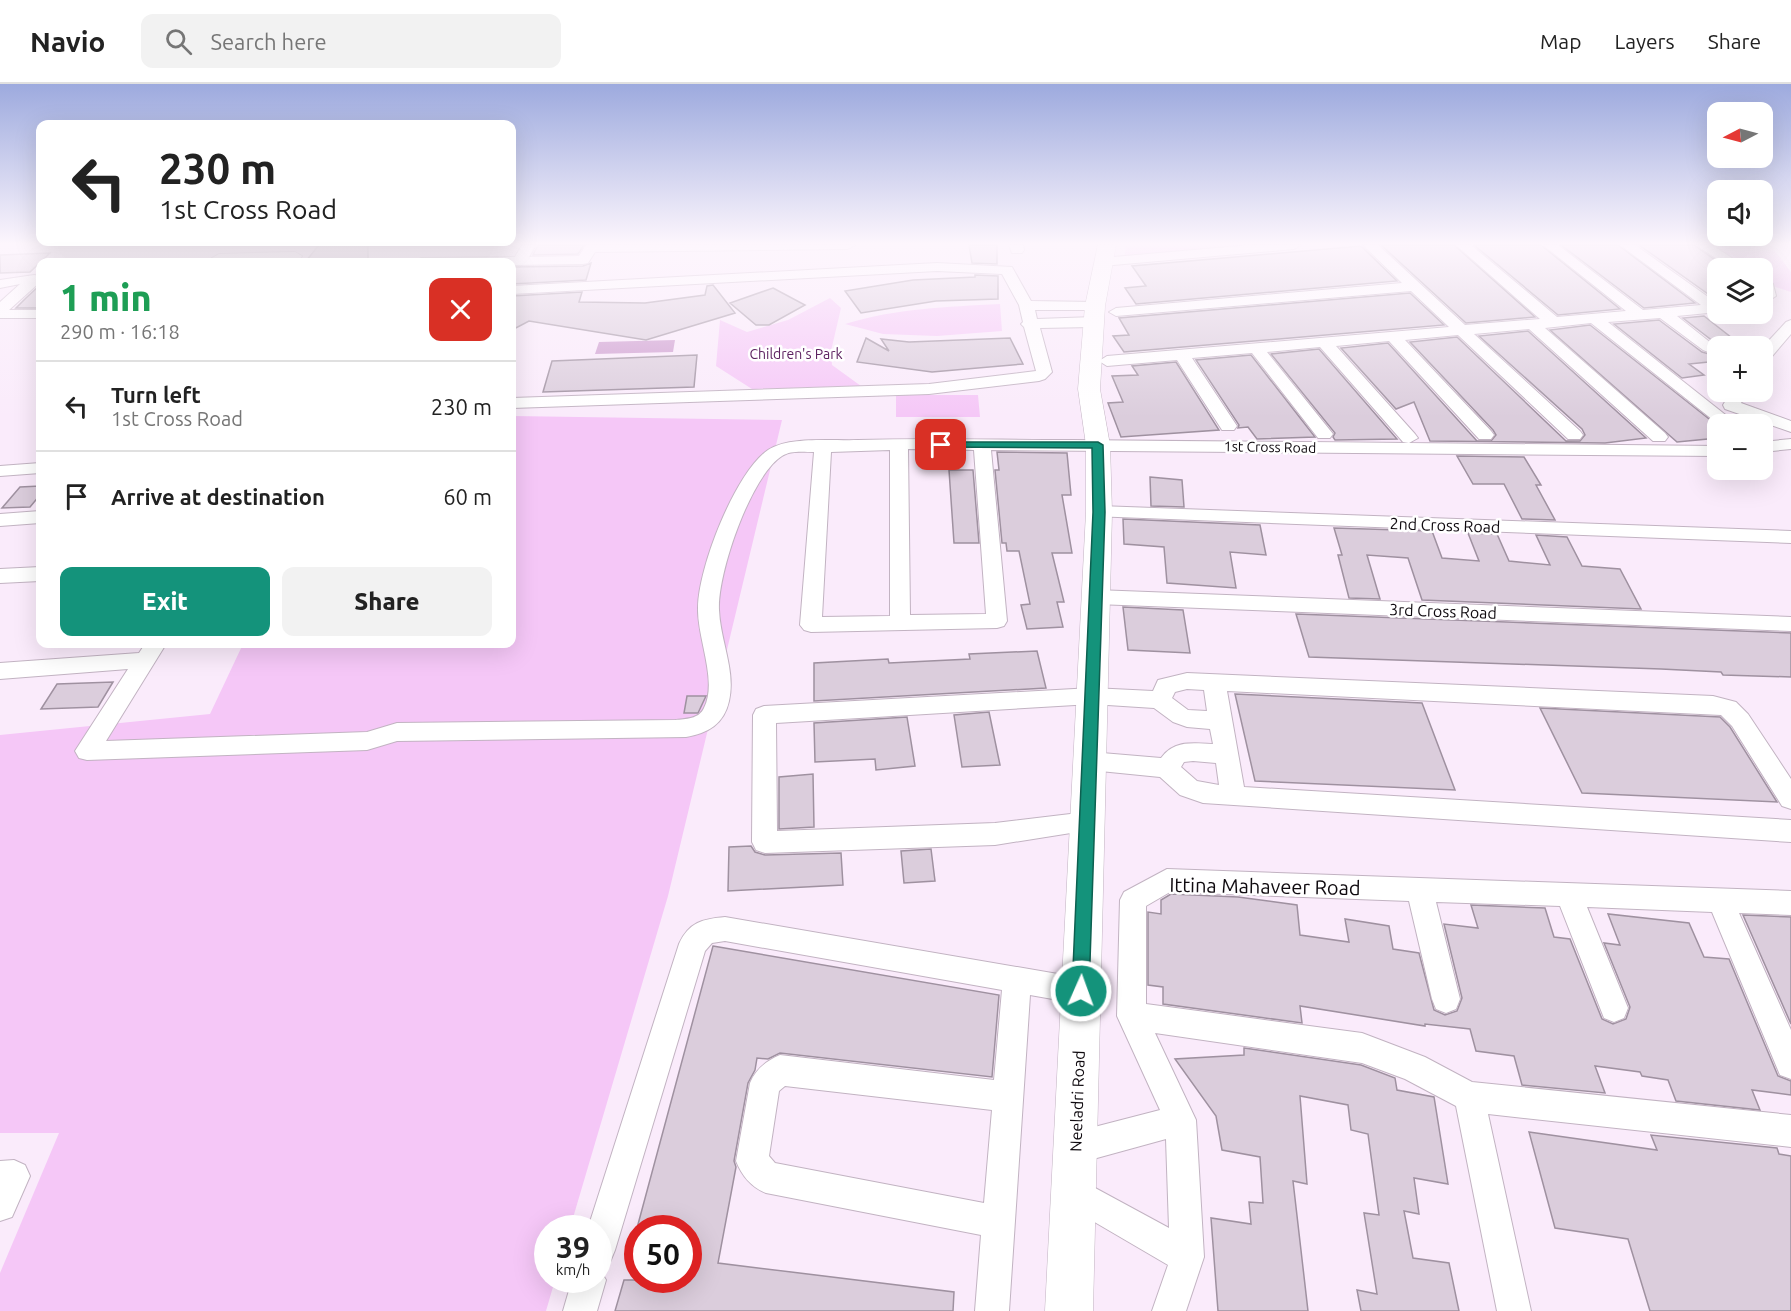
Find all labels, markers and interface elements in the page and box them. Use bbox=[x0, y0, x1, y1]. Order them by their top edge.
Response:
search box bbox=[141, 14, 561, 68]
icon: search bbox=[162, 25, 195, 58]
text: Navio bbox=[30, 26, 105, 57]
text: Search here bbox=[210, 29, 327, 54]
text: Map bbox=[1540, 29, 1581, 53]
text: Layers bbox=[1614, 29, 1675, 53]
text: Share bbox=[1708, 29, 1761, 53]
north arrow bbox=[1707, 102, 1773, 168]
map controls bbox=[1707, 102, 1773, 480]
icon: left bbox=[60, 144, 138, 222]
text: 230 m bbox=[159, 145, 276, 192]
button: sound bbox=[1707, 180, 1773, 246]
text: 1st Cross Road bbox=[159, 194, 337, 224]
button: layers bbox=[1707, 258, 1773, 324]
text: 1 min bbox=[60, 277, 152, 318]
button: close bbox=[429, 278, 492, 341]
text: 290 m · 16:18 bbox=[60, 320, 180, 343]
button: + bbox=[1707, 336, 1773, 402]
park label: Children's Park bbox=[749, 346, 843, 362]
text: Turn left bbox=[111, 382, 201, 407]
icon: left bbox=[60, 390, 93, 423]
text: 230 m bbox=[431, 394, 492, 419]
text: 1st Cross Road bbox=[111, 407, 243, 430]
button: − bbox=[1707, 414, 1773, 480]
pin bbox=[915, 419, 966, 470]
icon: arrive bbox=[924, 428, 957, 461]
street label: 1st Cross Road bbox=[1224, 438, 1316, 456]
icon: arrive bbox=[60, 480, 93, 513]
text: Arrive at destination bbox=[111, 484, 325, 509]
text: 60 m bbox=[443, 484, 492, 509]
street label: 2nd Cross Road bbox=[1389, 514, 1501, 536]
button: Exit bbox=[60, 567, 270, 636]
button: Share bbox=[282, 567, 492, 636]
street label: 3rd Cross Road bbox=[1389, 600, 1497, 622]
street label: Ittina Mahaveer Road bbox=[1169, 873, 1361, 899]
position arrow bbox=[1049, 959, 1113, 1023]
street label: Neeladri Road bbox=[1066, 1050, 1088, 1152]
speed limit sign: 50 bbox=[624, 1215, 702, 1293]
text: 39 bbox=[556, 1230, 590, 1264]
text: km/h bbox=[556, 1261, 590, 1278]

